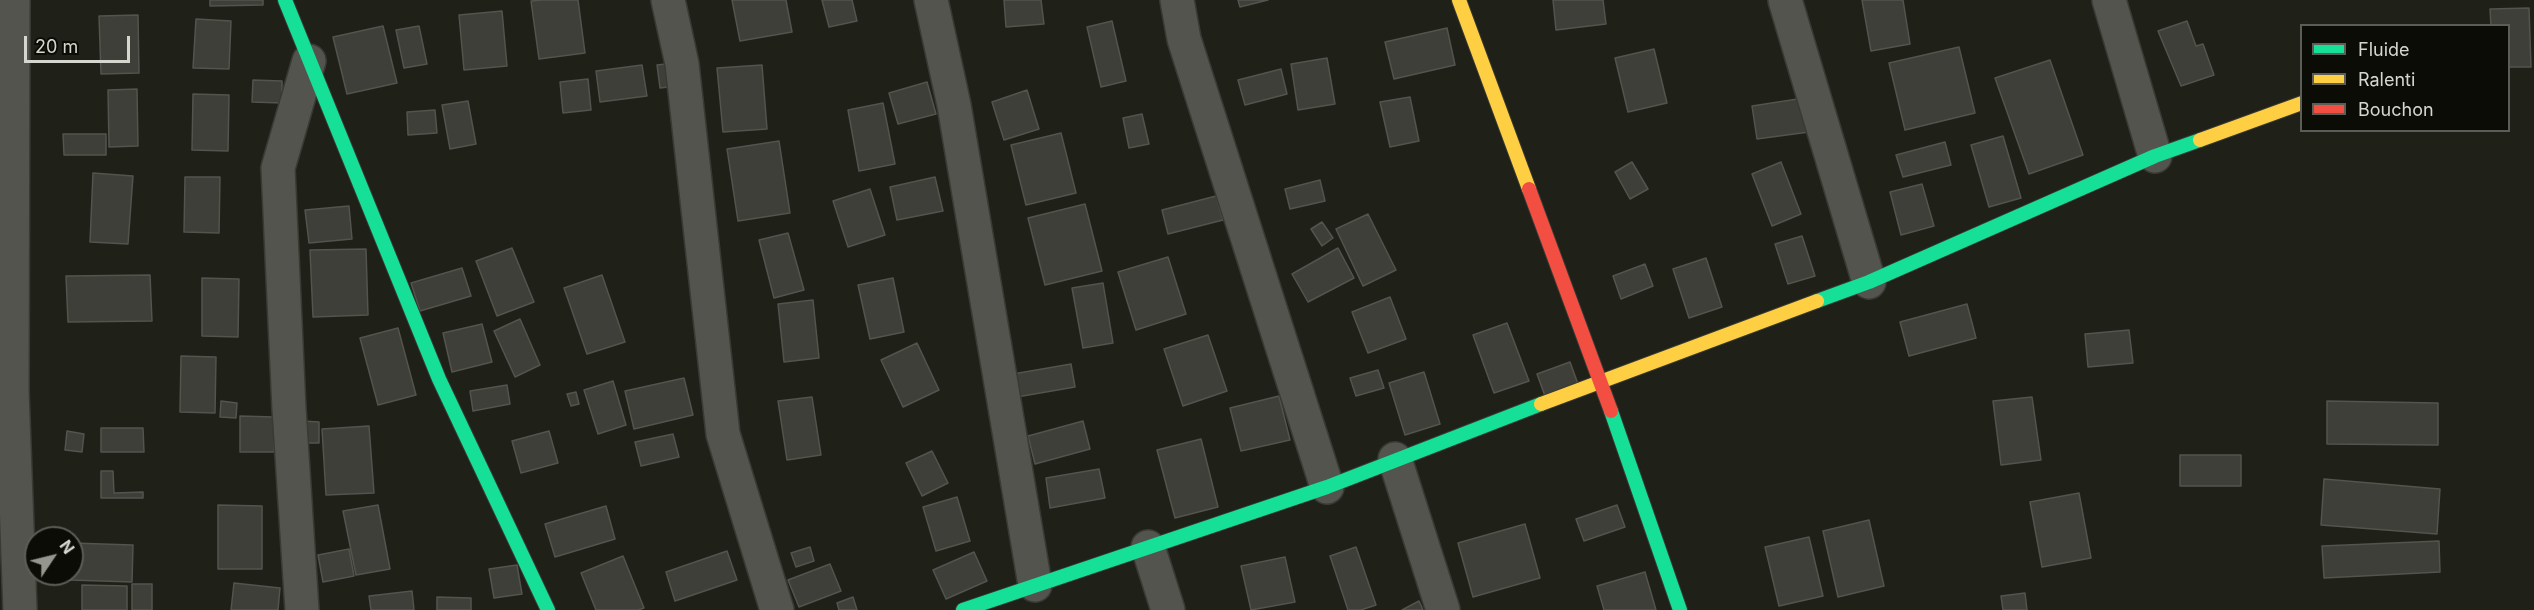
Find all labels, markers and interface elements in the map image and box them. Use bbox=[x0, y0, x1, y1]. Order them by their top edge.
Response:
scale bar bbox=[27, 24, 134, 62]
legend bbox=[2300, 24, 2510, 132]
text: 20 m bbox=[35, 36, 78, 57]
text: Fluide bbox=[2358, 39, 2410, 60]
text: Ralenti bbox=[2358, 69, 2415, 90]
text: Bouchon bbox=[2358, 99, 2434, 120]
north arrow bbox=[24, 526, 84, 586]
text: N bbox=[55, 536, 79, 558]

